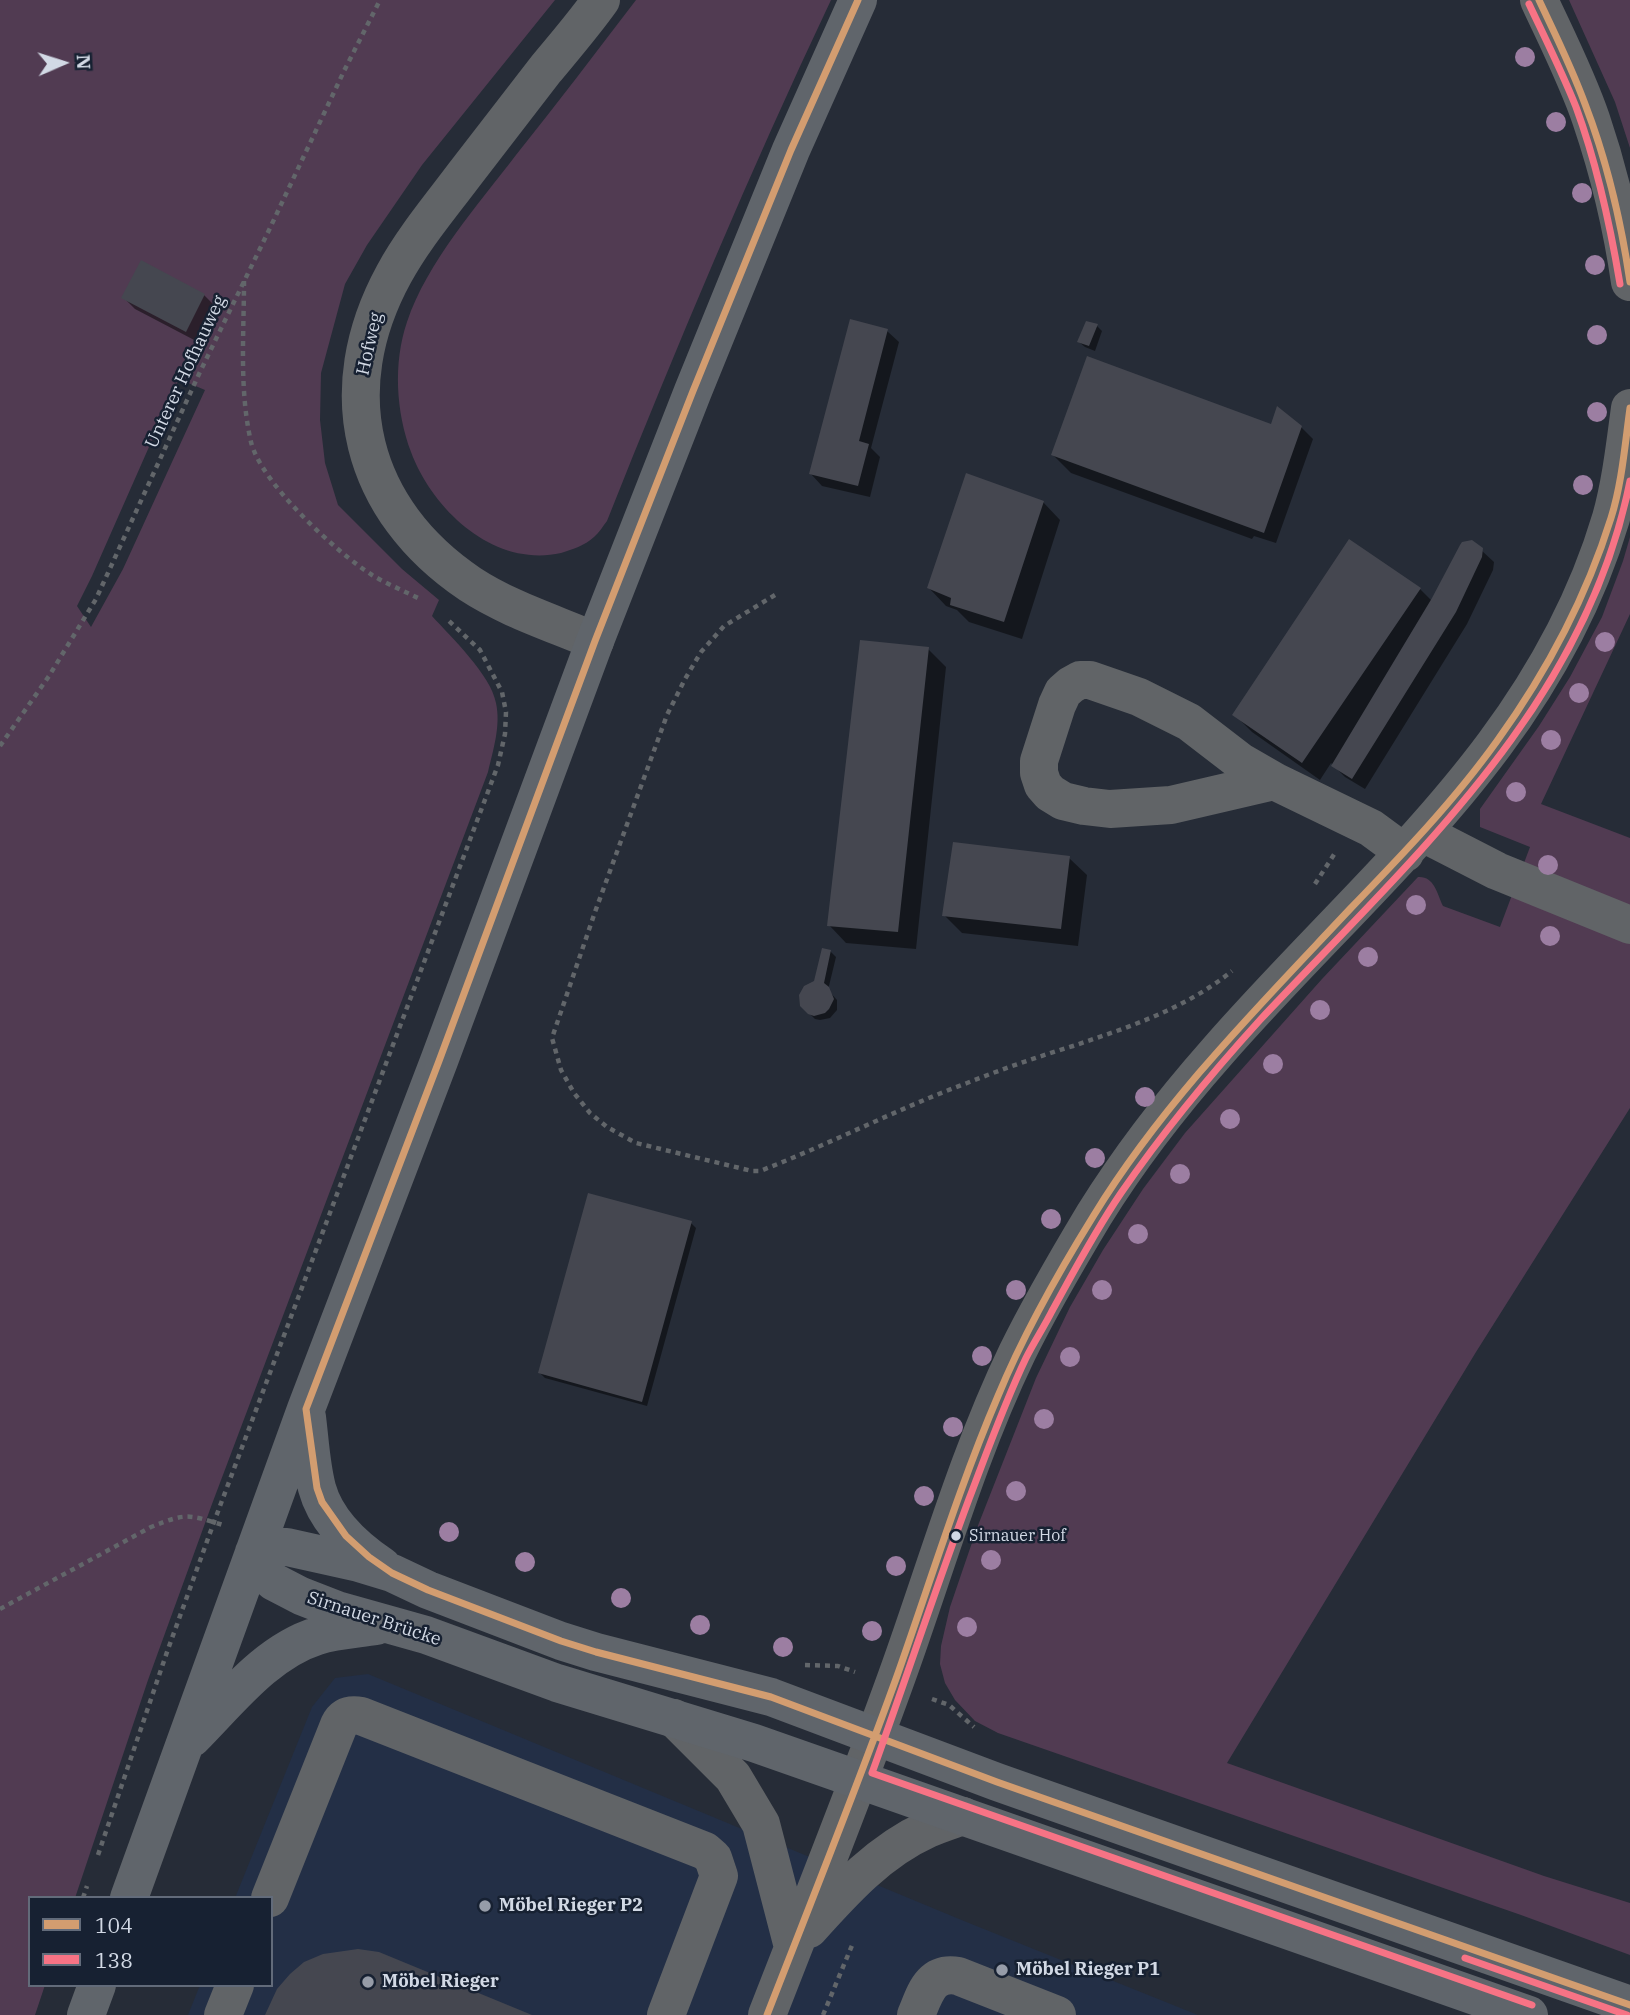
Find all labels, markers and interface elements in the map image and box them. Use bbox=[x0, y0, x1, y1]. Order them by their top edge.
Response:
north arrow bbox=[28, 28, 98, 98]
text: N bbox=[72, 54, 96, 70]
street label: Unterer Hofhauweg bbox=[141, 292, 231, 452]
street label: Hofweg bbox=[352, 311, 388, 377]
place label: Sirnauer Hof bbox=[969, 1526, 1066, 1546]
marker: Sirnauer Hof bbox=[949, 1529, 963, 1543]
street label: Sirnauer Brücke bbox=[305, 1587, 443, 1651]
place label: Möbel Rieger P2 bbox=[499, 1895, 643, 1917]
legend bbox=[28, 1896, 273, 1987]
marker: Möbel Rieger P2 bbox=[477, 1898, 493, 1914]
text: 104 bbox=[95, 1911, 133, 1939]
text: 138 bbox=[95, 1946, 133, 1974]
place label: Möbel Rieger P1 bbox=[1016, 1959, 1160, 1981]
marker: Möbel Rieger P1 bbox=[994, 1962, 1010, 1978]
place label: Möbel Rieger bbox=[382, 1971, 499, 1993]
marker: Möbel Rieger bbox=[360, 1974, 376, 1990]

